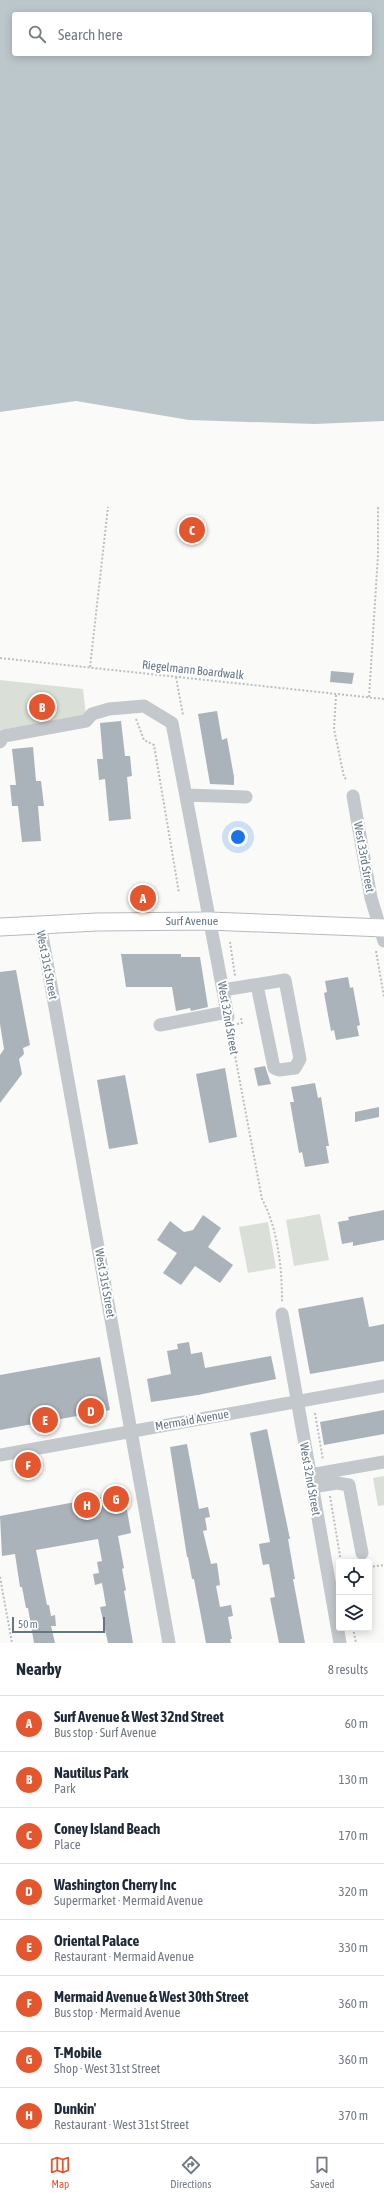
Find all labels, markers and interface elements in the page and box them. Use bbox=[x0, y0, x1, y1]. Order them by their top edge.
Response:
search box bbox=[12, 12, 372, 56]
icon: search bbox=[26, 23, 48, 45]
text: Search here bbox=[58, 26, 123, 43]
pin: C bbox=[179, 515, 205, 545]
street label: Riegelmann Boardwalk bbox=[141, 658, 245, 682]
pin: B bbox=[29, 692, 55, 722]
street label: West 33rd Street bbox=[351, 821, 377, 894]
your location bbox=[228, 827, 248, 847]
pin: A bbox=[130, 883, 156, 913]
street label: Surf Avenue bbox=[166, 914, 218, 928]
street label: West 31st Street bbox=[33, 929, 61, 1001]
street label: West 32nd Street bbox=[215, 980, 241, 1056]
street label: West 31st Street bbox=[92, 1247, 118, 1319]
pin: D bbox=[78, 1396, 104, 1426]
pin: E bbox=[32, 1405, 58, 1435]
street label: Mermaid Avenue bbox=[154, 1407, 230, 1433]
street label: West 32nd Street bbox=[297, 1441, 323, 1517]
pin: F bbox=[15, 1450, 41, 1480]
pin: G bbox=[103, 1484, 129, 1514]
pin: H bbox=[74, 1490, 100, 1520]
map controls bbox=[336, 1559, 372, 1631]
button: locate bbox=[336, 1559, 372, 1595]
button: layers bbox=[336, 1595, 372, 1631]
scale bar bbox=[12, 1615, 105, 1634]
text: 50 m bbox=[18, 1618, 38, 1630]
text: Nearby bbox=[16, 1659, 62, 1679]
text: 8 results bbox=[328, 1662, 368, 1677]
text: Surf Avenue & West 32nd Street bbox=[54, 1708, 224, 1725]
text: A bbox=[26, 1716, 32, 1731]
text: 60 m bbox=[345, 1716, 368, 1731]
text: Bus stop · Surf Avenue bbox=[54, 1725, 156, 1740]
text: Nautilus Park bbox=[54, 1764, 128, 1781]
text: B bbox=[26, 1772, 32, 1787]
text: 130 m bbox=[339, 1772, 368, 1787]
text: Park bbox=[54, 1781, 76, 1796]
text: Coney Island Beach bbox=[54, 1820, 160, 1837]
text: C bbox=[26, 1828, 32, 1843]
text: 170 m bbox=[339, 1828, 368, 1843]
text: Place bbox=[54, 1837, 81, 1852]
text: Washington Cherry Inc bbox=[54, 1876, 176, 1893]
text: D bbox=[25, 1884, 33, 1899]
text: 320 m bbox=[339, 1884, 368, 1899]
text: Supermarket · Mermaid Avenue bbox=[54, 1893, 203, 1908]
text: Oriental Palace bbox=[54, 1932, 139, 1949]
text: E bbox=[26, 1940, 32, 1955]
text: 330 m bbox=[339, 1940, 368, 1955]
text: Restaurant · Mermaid Avenue bbox=[54, 1949, 194, 1964]
text: Mermaid Avenue & West 30th Street bbox=[54, 1988, 249, 2005]
text: F bbox=[26, 1996, 32, 2011]
text: 360 m bbox=[339, 1996, 368, 2011]
text: Bus stop · Mermaid Avenue bbox=[54, 2005, 180, 2020]
text: T-Mobile bbox=[54, 2044, 102, 2061]
text: G bbox=[26, 2052, 32, 2067]
text: 360 m bbox=[339, 2052, 368, 2067]
text: Shop · West 31st Street bbox=[54, 2061, 160, 2076]
text: Dunkin' bbox=[54, 2100, 96, 2117]
text: H bbox=[25, 2108, 33, 2123]
text: 370 m bbox=[339, 2108, 368, 2123]
text: Restaurant · West 31st Street bbox=[54, 2117, 189, 2132]
tab: Map bbox=[49, 2154, 71, 2190]
tab: Directions bbox=[170, 2154, 211, 2190]
tab: Saved bbox=[310, 2154, 335, 2190]

